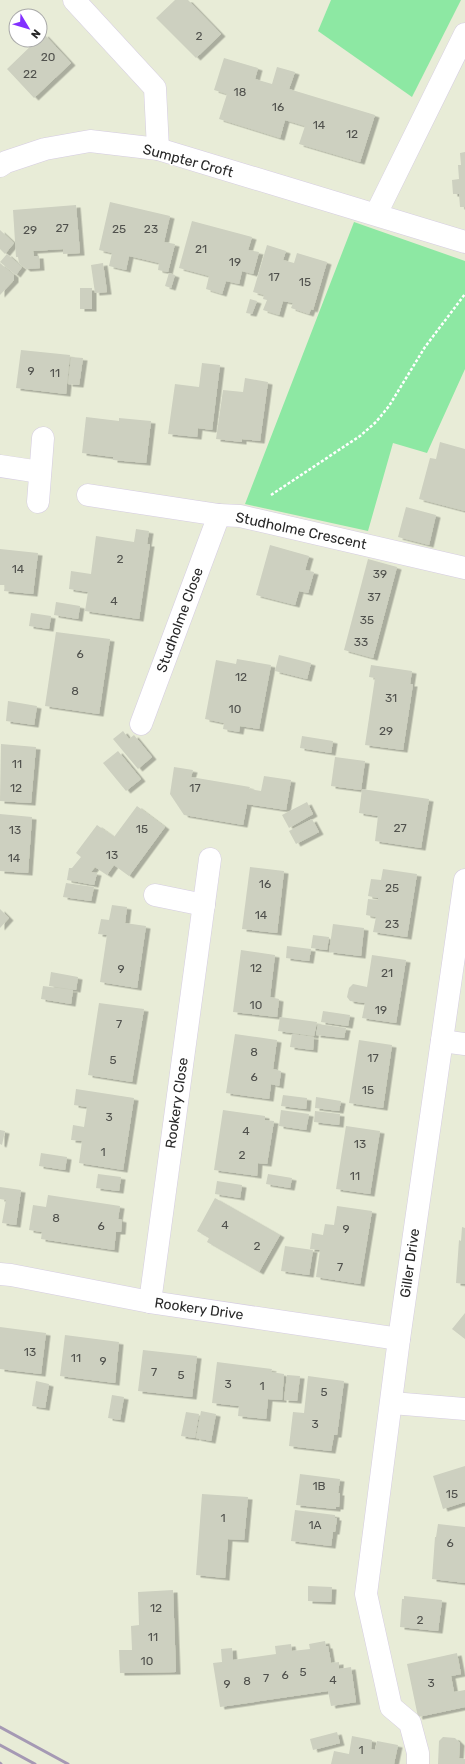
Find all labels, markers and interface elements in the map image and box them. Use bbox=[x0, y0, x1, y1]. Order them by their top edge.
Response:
north arrow bbox=[8, 8, 48, 48]
text: N bbox=[28, 27, 43, 41]
house number: 2 bbox=[195, 29, 203, 43]
house number: 20 bbox=[41, 50, 55, 64]
house number: 22 bbox=[23, 67, 37, 81]
house number: 18 bbox=[234, 85, 246, 99]
house number: 16 bbox=[272, 100, 284, 114]
house number: 14 bbox=[313, 118, 326, 132]
house number: 12 bbox=[346, 127, 358, 141]
street label: Sumpter Croft bbox=[141, 141, 236, 181]
house number: 27 bbox=[55, 221, 69, 235]
house number: 25 bbox=[112, 222, 126, 236]
house number: 23 bbox=[144, 222, 158, 236]
house number: 29 bbox=[23, 223, 37, 237]
house number: 21 bbox=[195, 242, 207, 256]
house number: 19 bbox=[229, 255, 241, 269]
house number: 17 bbox=[268, 270, 280, 284]
house number: 15 bbox=[299, 275, 311, 289]
house number: 9 bbox=[27, 364, 35, 378]
house number: 11 bbox=[50, 366, 60, 380]
street label: Studholme Crescent bbox=[234, 509, 369, 553]
house number: 2 bbox=[116, 552, 124, 566]
house number: 14 bbox=[12, 562, 25, 576]
street label: Studholme Close bbox=[153, 565, 207, 675]
house number: 39 bbox=[373, 567, 387, 581]
house number: 37 bbox=[367, 590, 381, 604]
house number: 4 bbox=[110, 594, 118, 608]
house number: 35 bbox=[360, 613, 374, 627]
house number: 33 bbox=[354, 635, 368, 649]
house number: 6 bbox=[76, 647, 84, 661]
house number: 12 bbox=[235, 670, 247, 684]
house number: 8 bbox=[71, 684, 79, 698]
house number: 31 bbox=[385, 691, 397, 705]
house number: 10 bbox=[229, 702, 241, 716]
house number: 29 bbox=[379, 724, 393, 738]
house number: 11 bbox=[12, 757, 22, 771]
house number: 12 bbox=[10, 781, 22, 795]
house number: 17 bbox=[189, 781, 201, 795]
house number: 27 bbox=[393, 821, 407, 835]
house number: 15 bbox=[136, 822, 148, 836]
house number: 13 bbox=[9, 823, 21, 837]
house number: 13 bbox=[106, 848, 118, 862]
house number: 14 bbox=[8, 851, 21, 865]
house number: 16 bbox=[259, 877, 271, 891]
house number: 25 bbox=[385, 881, 399, 895]
house number: 14 bbox=[255, 908, 268, 922]
house number: 23 bbox=[385, 917, 399, 931]
house number: 12 bbox=[250, 961, 262, 975]
house number: 9 bbox=[117, 962, 125, 976]
house number: 21 bbox=[381, 966, 393, 980]
house number: 10 bbox=[250, 998, 262, 1012]
house number: 19 bbox=[375, 1003, 387, 1017]
house number: 7 bbox=[116, 1017, 122, 1031]
house number: 8 bbox=[250, 1045, 258, 1059]
house number: 17 bbox=[367, 1051, 379, 1065]
house number: 5 bbox=[109, 1053, 117, 1067]
street label: Rookery Close bbox=[162, 1056, 192, 1150]
house number: 6 bbox=[250, 1070, 258, 1084]
house number: 15 bbox=[362, 1083, 374, 1097]
house number: 3 bbox=[105, 1110, 113, 1124]
house number: 4 bbox=[242, 1124, 250, 1138]
house number: 13 bbox=[354, 1137, 366, 1151]
house number: 1 bbox=[100, 1145, 106, 1159]
house number: 2 bbox=[238, 1148, 246, 1162]
house number: 11 bbox=[350, 1169, 360, 1183]
house number: 8 bbox=[52, 1211, 60, 1225]
house number: 4 bbox=[221, 1218, 229, 1232]
house number: 6 bbox=[97, 1219, 105, 1233]
house number: 9 bbox=[342, 1222, 350, 1236]
street label: Giller Drive bbox=[397, 1227, 423, 1299]
house number: 2 bbox=[253, 1239, 261, 1253]
house number: 7 bbox=[337, 1260, 343, 1274]
street label: Rookery Drive bbox=[153, 1294, 245, 1324]
house number: 13 bbox=[24, 1345, 36, 1359]
house number: 11 bbox=[71, 1351, 81, 1365]
house number: 9 bbox=[99, 1354, 107, 1368]
house number: 7 bbox=[151, 1365, 157, 1379]
house number: 5 bbox=[177, 1368, 185, 1382]
house number: 3 bbox=[224, 1377, 232, 1391]
house number: 1 bbox=[259, 1379, 265, 1393]
house number: 5 bbox=[320, 1385, 328, 1399]
house number: 3 bbox=[311, 1417, 319, 1431]
house number: 1B bbox=[312, 1479, 326, 1493]
house number: 15 bbox=[446, 1487, 458, 1501]
house number: 1 bbox=[220, 1511, 226, 1525]
house number: 1A bbox=[308, 1518, 322, 1532]
house number: 6 bbox=[446, 1536, 454, 1550]
house number: 12 bbox=[150, 1601, 162, 1615]
house number: 2 bbox=[416, 1613, 424, 1627]
house number: 11 bbox=[148, 1630, 158, 1644]
house number: 10 bbox=[141, 1654, 153, 1668]
house number: 5 bbox=[299, 1665, 307, 1679]
house number: 6 bbox=[281, 1668, 289, 1682]
house number: 7 bbox=[263, 1671, 269, 1685]
house number: 4 bbox=[329, 1673, 337, 1687]
house number: 8 bbox=[243, 1674, 251, 1688]
house number: 3 bbox=[427, 1676, 435, 1690]
house number: 9 bbox=[223, 1677, 231, 1691]
house number: 1 bbox=[358, 1743, 364, 1757]

